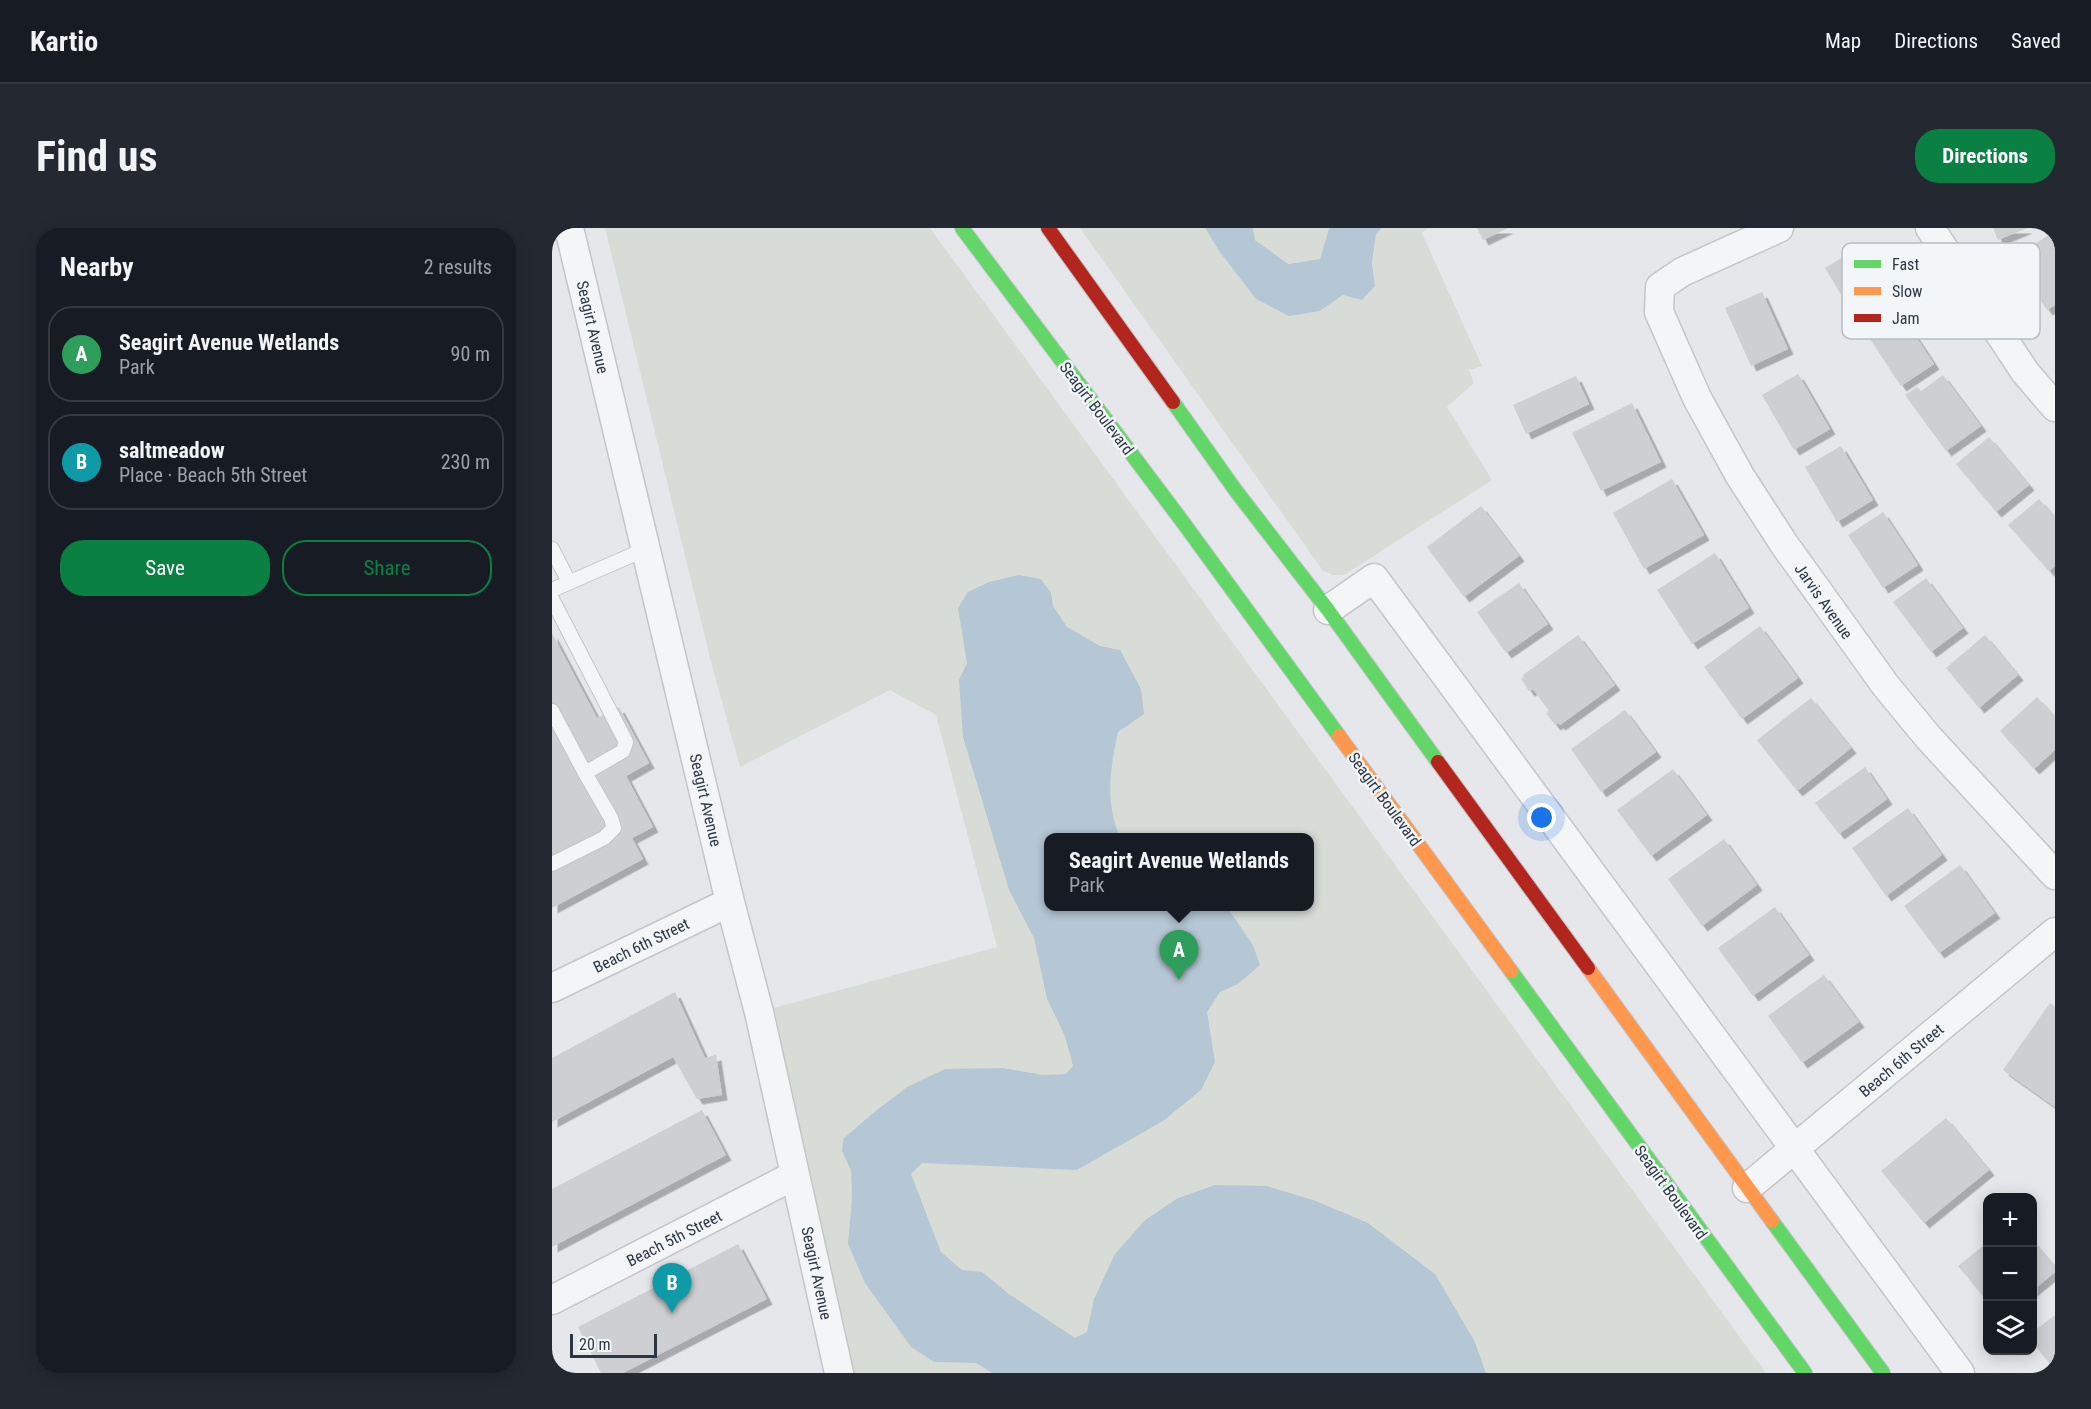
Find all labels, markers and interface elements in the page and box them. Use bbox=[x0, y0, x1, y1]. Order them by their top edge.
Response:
text: Kartio bbox=[30, 25, 98, 58]
text: Map bbox=[1825, 29, 1861, 53]
text: Directions bbox=[1894, 29, 1978, 53]
text: Saved bbox=[2011, 29, 2061, 53]
button: Directions bbox=[1915, 129, 2055, 183]
text: Find us bbox=[36, 132, 157, 181]
legend bbox=[1842, 243, 2040, 339]
text: Nearby bbox=[60, 252, 134, 282]
text: 2 results bbox=[424, 255, 492, 279]
text: Fast bbox=[1892, 255, 1919, 274]
street label: Seagirt Avenue bbox=[573, 279, 612, 375]
text: Slow bbox=[1892, 282, 1922, 301]
text: Jam bbox=[1892, 309, 1919, 328]
text: Seagirt Avenue Wetlands bbox=[119, 330, 339, 355]
text: A bbox=[76, 342, 87, 366]
text: 90 m bbox=[451, 342, 490, 366]
text: Park bbox=[119, 355, 155, 379]
street label: Seagirt Boulevard bbox=[1056, 358, 1138, 458]
text: saltmeadow bbox=[119, 438, 225, 463]
text: B bbox=[76, 450, 87, 474]
text: 230 m bbox=[441, 450, 490, 474]
text: Place · Beach 5th Street bbox=[119, 463, 307, 487]
button: Save bbox=[60, 540, 270, 596]
button: Share bbox=[282, 540, 492, 596]
street label: Jarvis Avenue bbox=[1791, 560, 1857, 643]
street label: Seagirt Boulevard bbox=[1344, 749, 1425, 850]
street label: Seagirt Avenue bbox=[686, 752, 725, 848]
your location bbox=[1527, 803, 1556, 832]
popup bbox=[1044, 833, 1314, 911]
text: Seagirt Avenue Wetlands bbox=[1069, 848, 1289, 873]
text: Park bbox=[1069, 873, 1105, 897]
street label: Beach 6th Street bbox=[590, 914, 692, 977]
pin: A bbox=[1160, 930, 1198, 980]
street label: Beach 6th Street bbox=[1855, 1019, 1948, 1101]
street label: Seagirt Boulevard bbox=[1630, 1142, 1711, 1243]
map controls bbox=[1983, 1193, 2037, 1355]
button: + bbox=[1983, 1193, 2037, 1247]
street label: Beach 5th Street bbox=[623, 1206, 725, 1271]
street label: Seagirt Avenue bbox=[797, 1225, 836, 1321]
button: − bbox=[1983, 1247, 2037, 1301]
pin: B bbox=[652, 1264, 692, 1313]
button: layers bbox=[1983, 1301, 2037, 1355]
scale bar bbox=[570, 1331, 657, 1358]
text: 20 m bbox=[579, 1335, 611, 1354]

